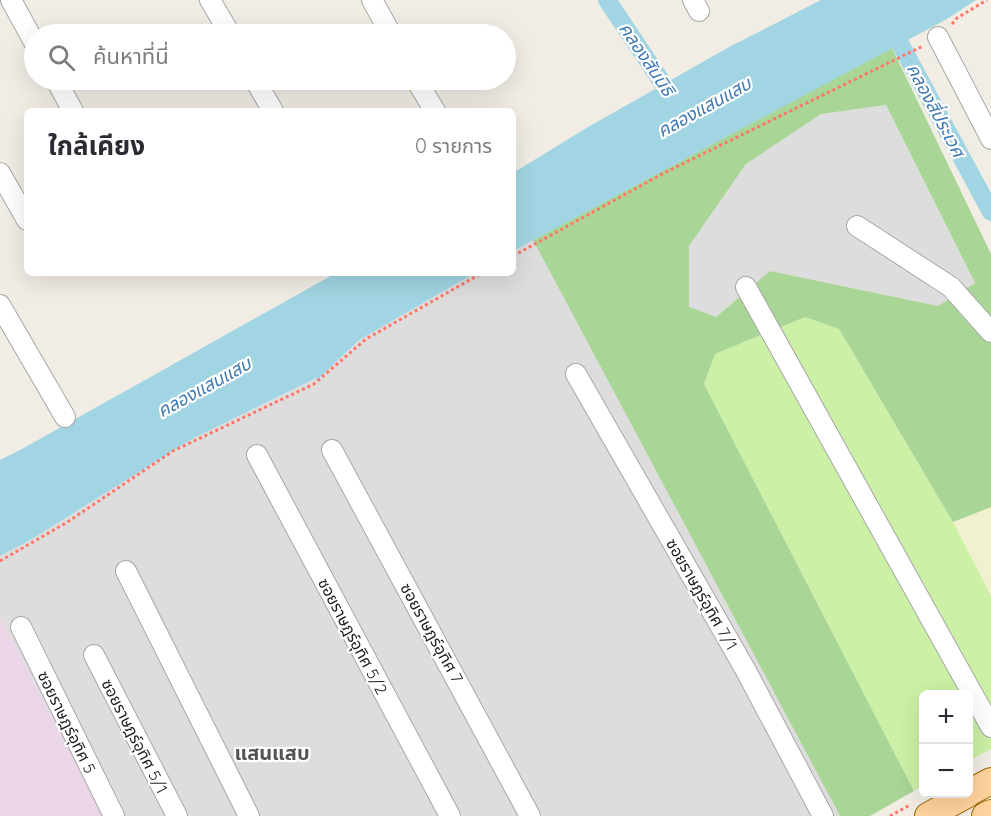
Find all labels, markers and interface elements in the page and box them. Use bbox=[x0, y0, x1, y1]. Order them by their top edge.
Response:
water label: คลองสันนิธิ bbox=[614, 18, 681, 102]
search box bbox=[24, 24, 516, 90]
icon: search bbox=[45, 41, 78, 74]
text: ค้นหาที่นี่ bbox=[93, 42, 169, 70]
water label: คลองสี่ประเวศ bbox=[902, 59, 972, 162]
water label: คลองแสนแสบ bbox=[653, 71, 756, 142]
text: ใกล้เคียง bbox=[48, 129, 145, 162]
text: 0 รายการ bbox=[415, 133, 492, 158]
water label: คลองแสนแสบ bbox=[153, 351, 256, 422]
street label: ซอยราษฎร์อุทิศ 7/1 bbox=[662, 535, 742, 653]
street label: ซอยราษฎร์อุทิศ 5/2 bbox=[314, 574, 392, 698]
street label: ซอยราษฎร์อุทิศ 7 bbox=[396, 580, 468, 686]
street label: ซอยราษฎร์อุทิศ 5 bbox=[34, 667, 100, 777]
street label: ซอยราษฎร์อุทิศ 5/1 bbox=[98, 675, 172, 797]
map controls bbox=[919, 690, 973, 798]
button: + bbox=[919, 690, 973, 744]
district label: แสนแสบ bbox=[234, 740, 310, 765]
button: − bbox=[919, 744, 973, 798]

